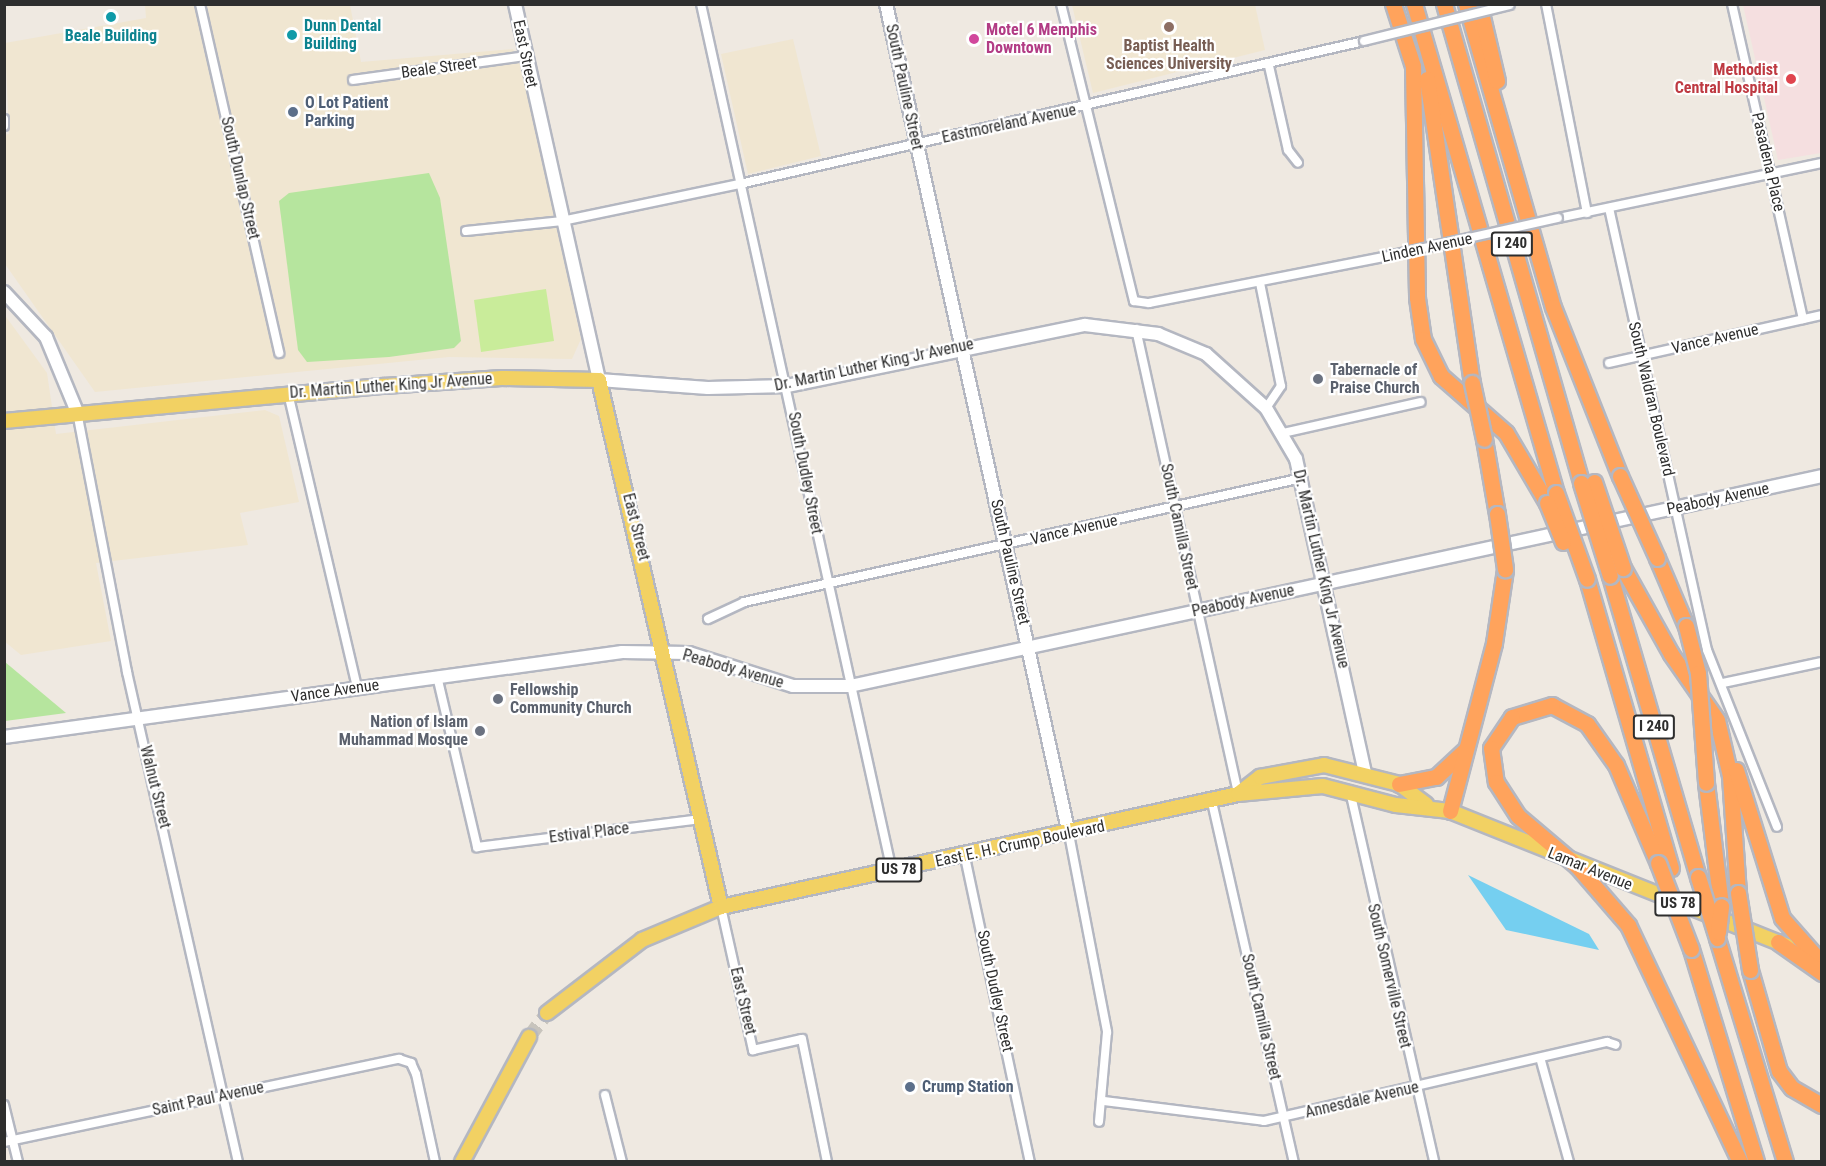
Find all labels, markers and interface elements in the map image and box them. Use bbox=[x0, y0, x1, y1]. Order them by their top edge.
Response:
marker: Beale Building bbox=[104, 10, 118, 24]
place label: Dunn Dental Building bbox=[304, 16, 381, 54]
street label: East Street bbox=[508, 18, 542, 90]
place label: Motel 6 Memphis Downtown bbox=[986, 20, 1097, 58]
marker: Baptist Health Sciences University bbox=[1162, 20, 1176, 34]
street label: South Pauline Street bbox=[881, 22, 927, 152]
place label: Beale Building bbox=[65, 26, 157, 46]
marker: Dunn Dental Building bbox=[285, 28, 299, 42]
marker: Motel 6 Memphis Downtown bbox=[967, 32, 981, 46]
place label: Baptist Health Sciences University bbox=[1106, 36, 1232, 74]
street label: Beale Street bbox=[400, 53, 478, 83]
place label: Methodist Central Hospital bbox=[1675, 60, 1778, 98]
marker: Methodist Central Hospital bbox=[1782, 70, 1800, 88]
place label: O Lot Patient Parking bbox=[305, 93, 388, 131]
street label: Eastmoreland Avenue bbox=[940, 100, 1078, 148]
marker: O Lot Patient Parking bbox=[286, 105, 300, 119]
street label: Pasadena Place bbox=[1747, 111, 1789, 213]
street label: South Dunlap Street bbox=[217, 115, 263, 241]
street label: Linden Avenue bbox=[1380, 229, 1474, 267]
road number: I 240 bbox=[1490, 232, 1534, 256]
street label: South Waldran Boulevard bbox=[1624, 320, 1678, 478]
street label: Vance Avenue bbox=[1670, 320, 1760, 358]
street label: Dr. Martin Luther King Jr Avenue bbox=[773, 334, 975, 396]
place label: Tabernacle of Praise Church bbox=[1330, 360, 1420, 398]
street label: Dr. Martin Luther King Jr Avenue bbox=[289, 369, 493, 403]
marker: Tabernacle of Praise Church bbox=[1311, 372, 1325, 386]
street label: South Dudley Street bbox=[784, 410, 826, 536]
street label: South Camilla Street bbox=[1156, 462, 1202, 592]
street label: Dr. Martin Luther King Jr Avenue bbox=[1289, 468, 1353, 670]
street label: Peabody Avenue bbox=[1665, 479, 1771, 519]
street label: East Street bbox=[618, 491, 654, 563]
street label: South Pauline Street bbox=[986, 497, 1034, 627]
street label: Vance Avenue bbox=[1029, 511, 1119, 549]
street label: Peabody Avenue bbox=[1190, 581, 1296, 621]
street label: Peabody Avenue bbox=[680, 645, 786, 693]
street label: Vance Avenue bbox=[290, 675, 380, 707]
place label: Fellowship Community Church bbox=[510, 680, 632, 718]
marker: Fellowship Community Church bbox=[491, 692, 505, 706]
place label: Nation of Islam Muhammad Mosque bbox=[339, 712, 468, 750]
road number: I 240 bbox=[1632, 715, 1676, 739]
marker: Nation of Islam Muhammad Mosque bbox=[473, 724, 487, 738]
street label: Walnut Street bbox=[135, 744, 175, 830]
street label: East E. H. Crump Boulevard bbox=[933, 817, 1107, 871]
street label: Estival Place bbox=[548, 819, 630, 847]
street label: Lamar Avenue bbox=[1545, 843, 1635, 895]
road number: US 78 bbox=[875, 858, 923, 882]
road number: US 78 bbox=[1654, 892, 1702, 916]
street label: South Somerville Street bbox=[1363, 902, 1415, 1050]
street label: South Dudley Street bbox=[973, 928, 1017, 1054]
street label: South Camilla Street bbox=[1237, 952, 1285, 1082]
street label: East Street bbox=[726, 965, 760, 1037]
place label: Crump Station bbox=[922, 1077, 1014, 1097]
street label: Saint Paul Avenue bbox=[151, 1078, 265, 1120]
street label: Annesdale Avenue bbox=[1303, 1078, 1421, 1122]
marker: Crump Station bbox=[903, 1080, 917, 1094]

